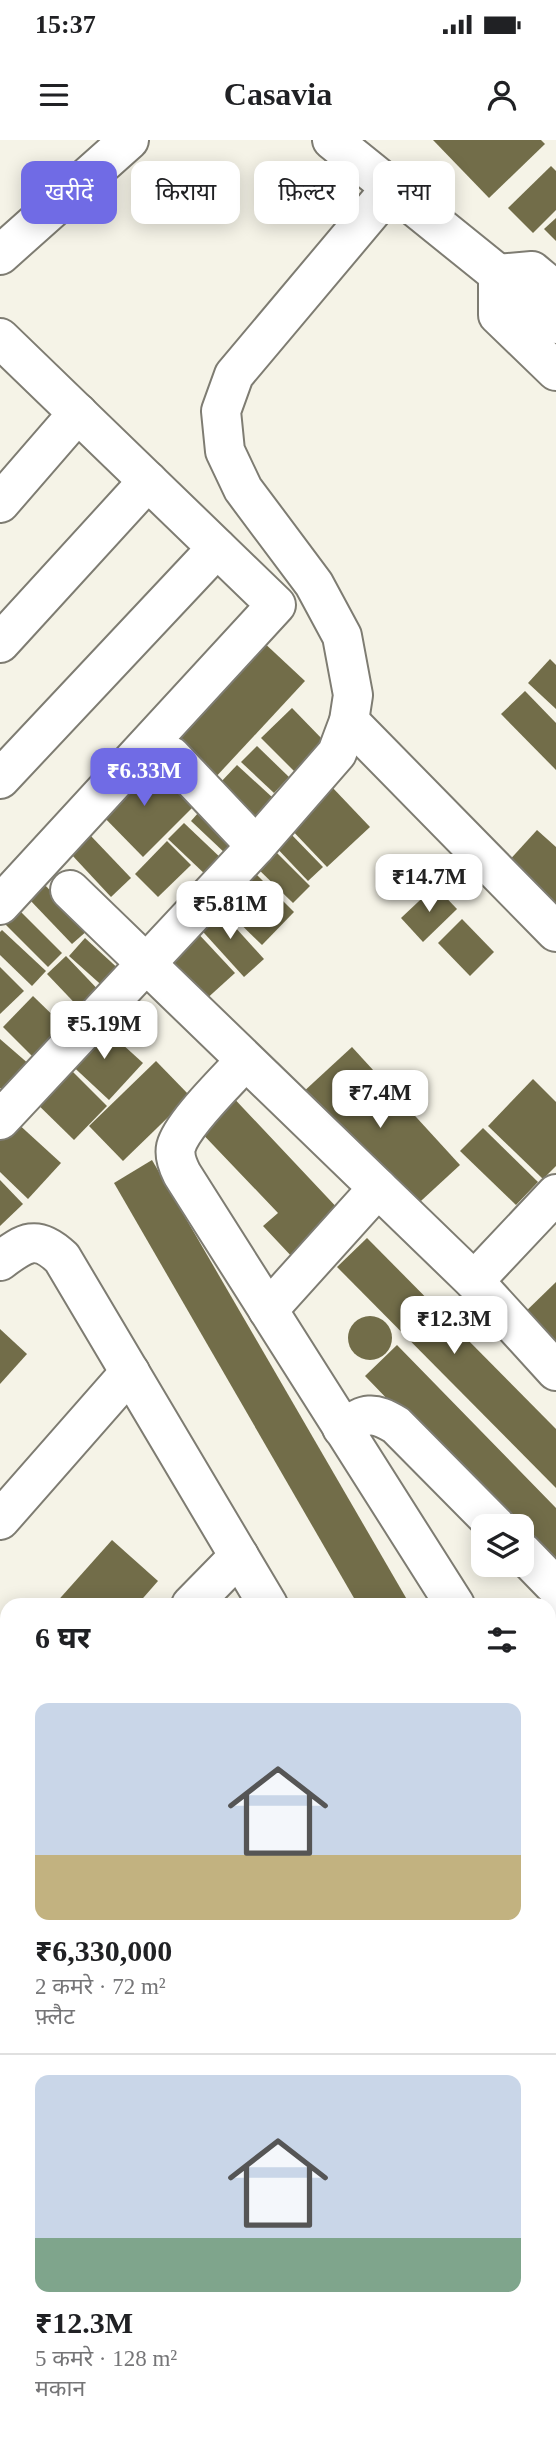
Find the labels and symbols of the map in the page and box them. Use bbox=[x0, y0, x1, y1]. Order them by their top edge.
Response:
pin: ₹6.33M bbox=[87, 748, 201, 808]
pin: ₹14.7M bbox=[372, 854, 486, 914]
pin: ₹5.81M bbox=[173, 882, 287, 941]
pin: ₹5.19M bbox=[47, 1002, 161, 1061]
pin: ₹7.4M bbox=[331, 1070, 429, 1130]
pin: ₹12.3M bbox=[397, 1296, 511, 1356]

